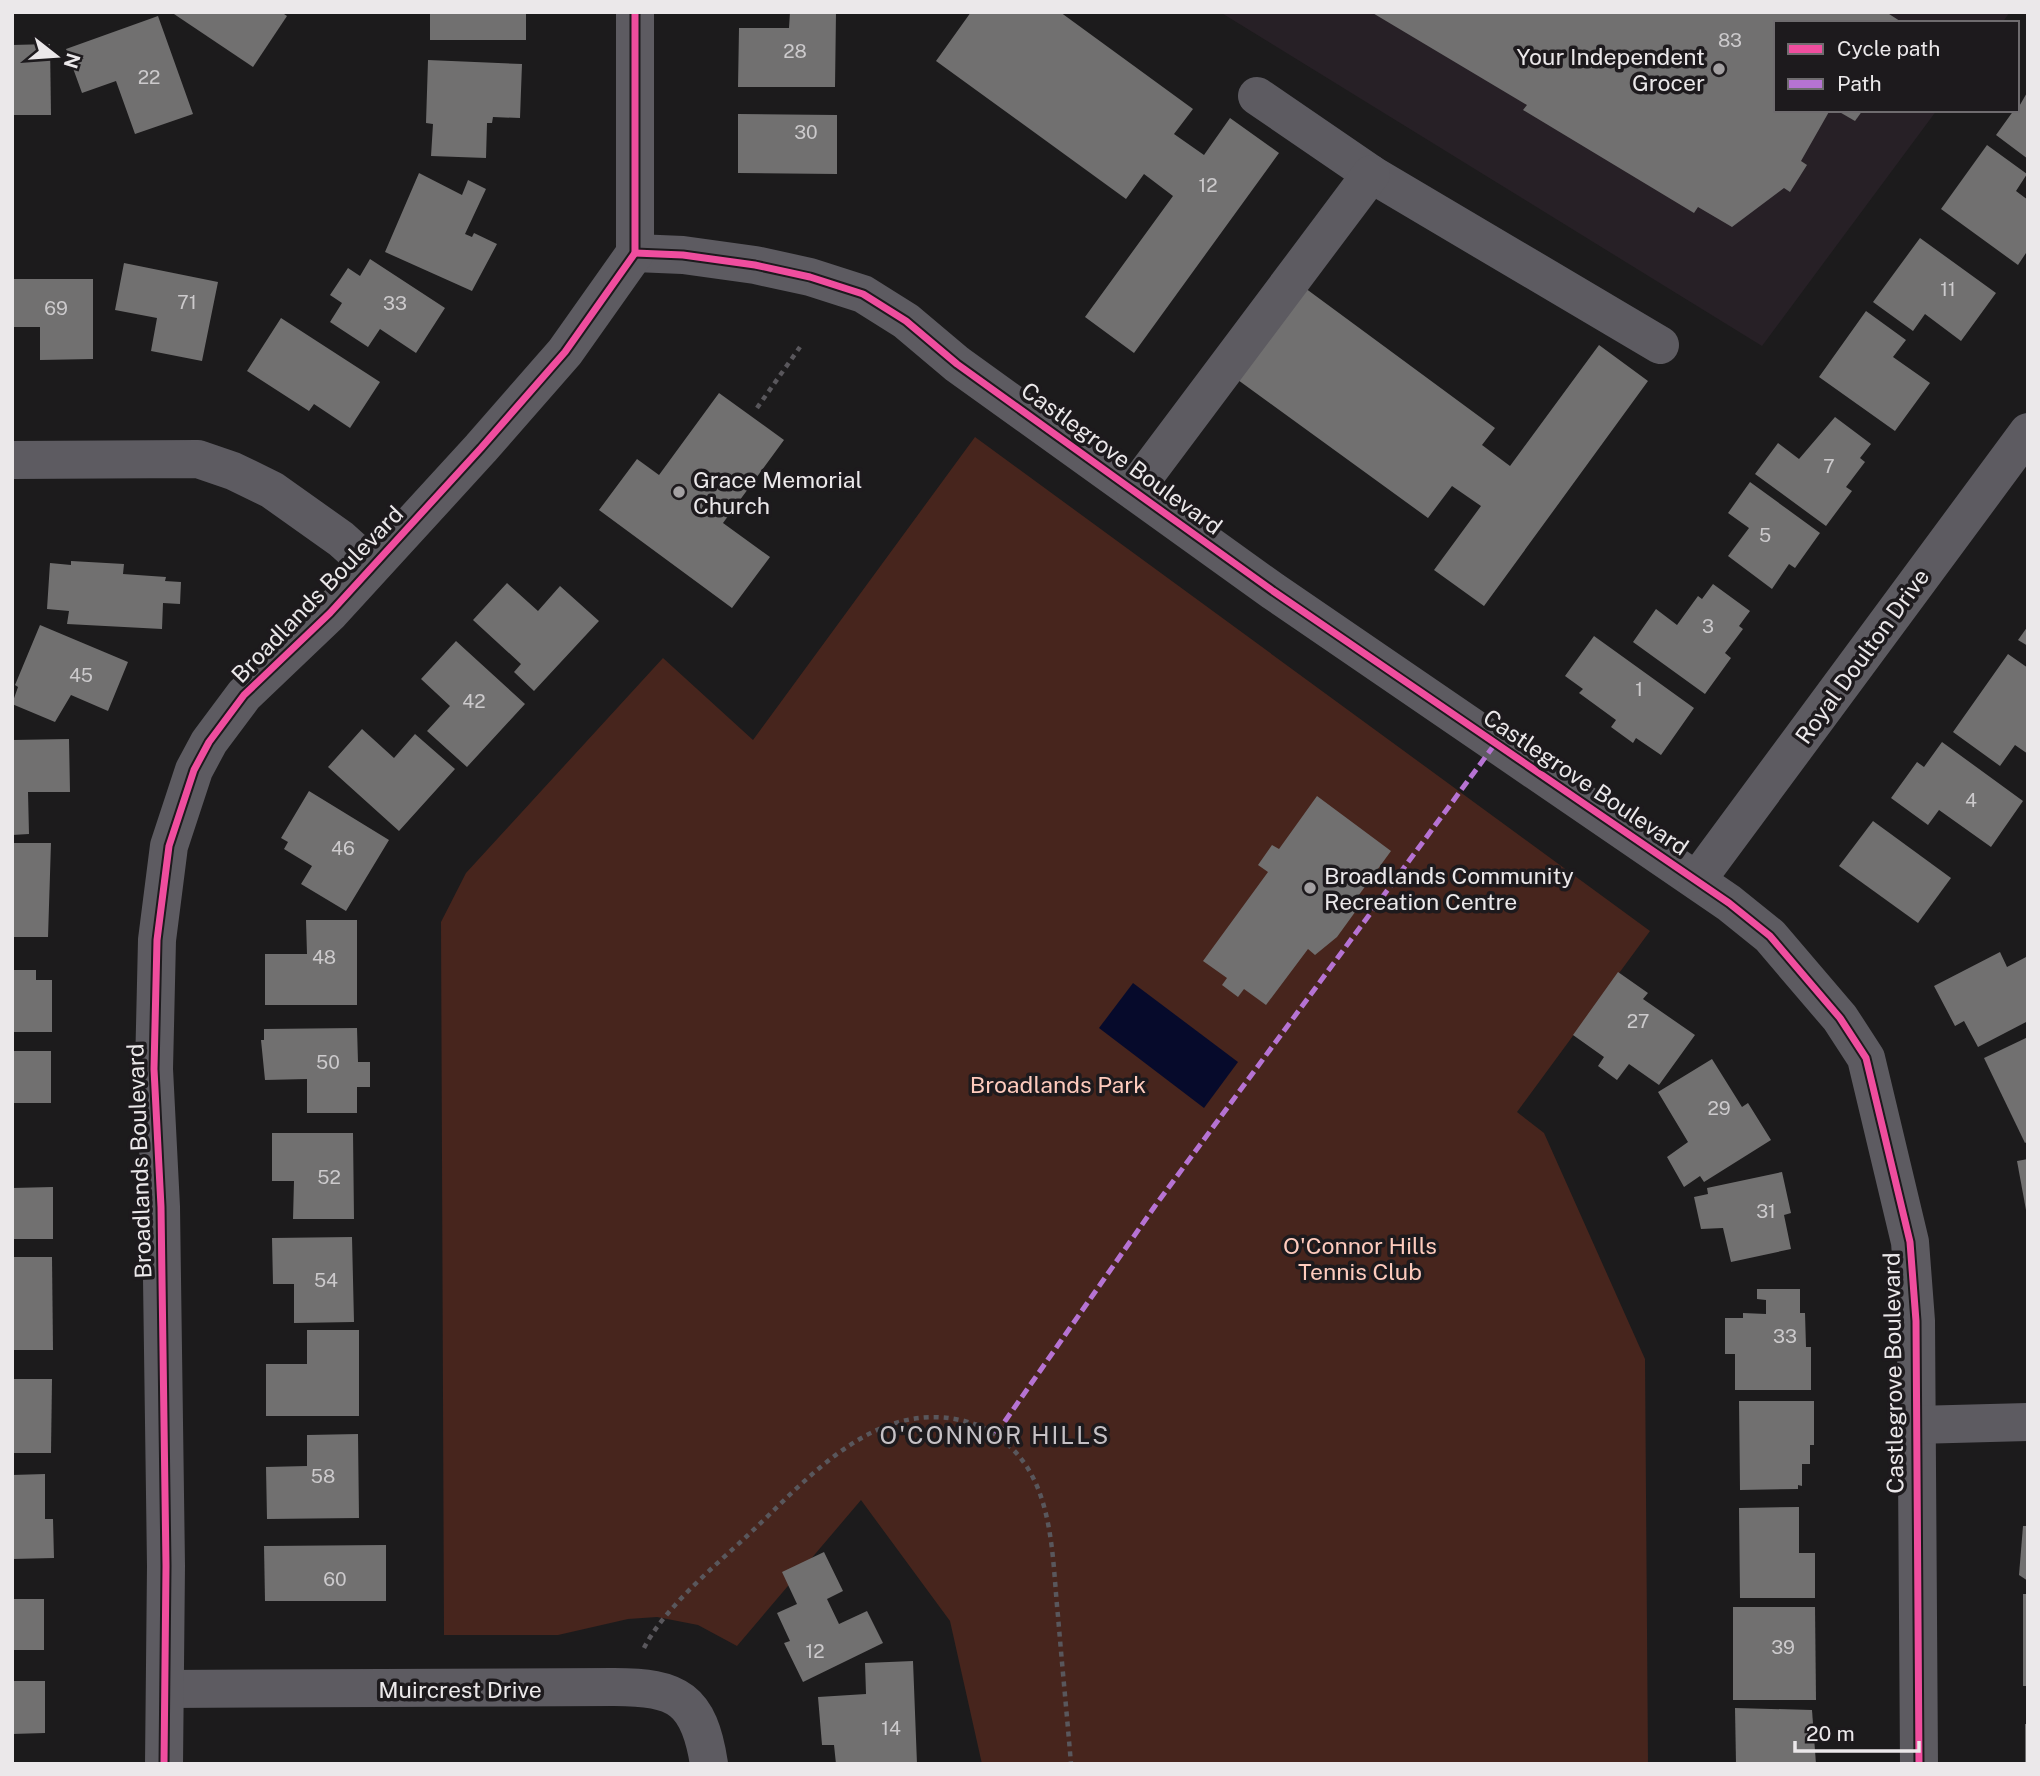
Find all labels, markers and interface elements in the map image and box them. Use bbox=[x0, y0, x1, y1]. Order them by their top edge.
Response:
north arrow bbox=[21, 21, 91, 91]
legend bbox=[1774, 21, 2019, 112]
house number: 83 bbox=[1718, 29, 1742, 51]
text: Cycle path bbox=[1837, 36, 1940, 61]
house number: 28 bbox=[783, 40, 807, 62]
place label: Your Independent Grocer bbox=[1516, 43, 1705, 96]
text: N bbox=[60, 51, 85, 71]
marker: Your Independent Grocer bbox=[1711, 61, 1727, 77]
house number: 22 bbox=[138, 66, 160, 88]
text: Path bbox=[1837, 71, 1882, 96]
house number: 30 bbox=[794, 121, 818, 143]
house number: 12 bbox=[1198, 174, 1218, 196]
house number: 11 bbox=[1940, 278, 1956, 300]
house number: 71 bbox=[177, 291, 197, 313]
house number: 33 bbox=[383, 292, 407, 314]
house number: 69 bbox=[44, 297, 68, 319]
street label: Castlegrove Boulevard bbox=[1016, 376, 1228, 540]
house number: 7 bbox=[1823, 455, 1835, 477]
place label: Grace Memorial Church bbox=[693, 466, 863, 519]
marker: Grace Memorial Church bbox=[671, 484, 687, 500]
street label: Broadlands Boulevard bbox=[226, 500, 408, 688]
house number: 5 bbox=[1759, 524, 1771, 546]
street label: Royal Doulton Drive bbox=[1790, 563, 1934, 749]
house number: 3 bbox=[1702, 615, 1714, 637]
house number: 45 bbox=[69, 664, 93, 686]
house number: 1 bbox=[1635, 678, 1643, 700]
house number: 42 bbox=[462, 690, 486, 712]
street label: Castlegrove Boulevard bbox=[1478, 703, 1694, 861]
house number: 4 bbox=[1965, 789, 1977, 811]
house number: 46 bbox=[331, 837, 355, 859]
place label: Broadlands Community Recreation Centre bbox=[1324, 862, 1574, 915]
marker: Broadlands Community Recreation Centre bbox=[1302, 880, 1318, 896]
house number: 48 bbox=[312, 946, 336, 968]
house number: 27 bbox=[1627, 1010, 1649, 1032]
street label: Broadlands Boulevard bbox=[121, 1043, 157, 1279]
house number: 50 bbox=[316, 1051, 340, 1073]
park label: Broadlands Park bbox=[970, 1071, 1146, 1098]
house number: 29 bbox=[1707, 1097, 1731, 1119]
house number: 52 bbox=[317, 1166, 341, 1188]
house number: 31 bbox=[1756, 1200, 1776, 1222]
park label: O'Connor Hills Tennis Club bbox=[1283, 1232, 1437, 1285]
street label: Castlegrove Boulevard bbox=[1877, 1252, 1909, 1494]
house number: 54 bbox=[314, 1269, 338, 1291]
house number: 33 bbox=[1773, 1325, 1797, 1347]
district label: O'CONNOR HILLS bbox=[880, 1421, 1110, 1449]
house number: 58 bbox=[311, 1465, 335, 1487]
house number: 60 bbox=[323, 1568, 347, 1590]
house number: 39 bbox=[1771, 1636, 1795, 1658]
house number: 12 bbox=[805, 1640, 825, 1662]
street label: Muircrest Drive bbox=[378, 1676, 542, 1703]
scale bar bbox=[1795, 1710, 1919, 1754]
house number: 14 bbox=[881, 1717, 901, 1739]
text: 20 m bbox=[1806, 1721, 1855, 1746]

